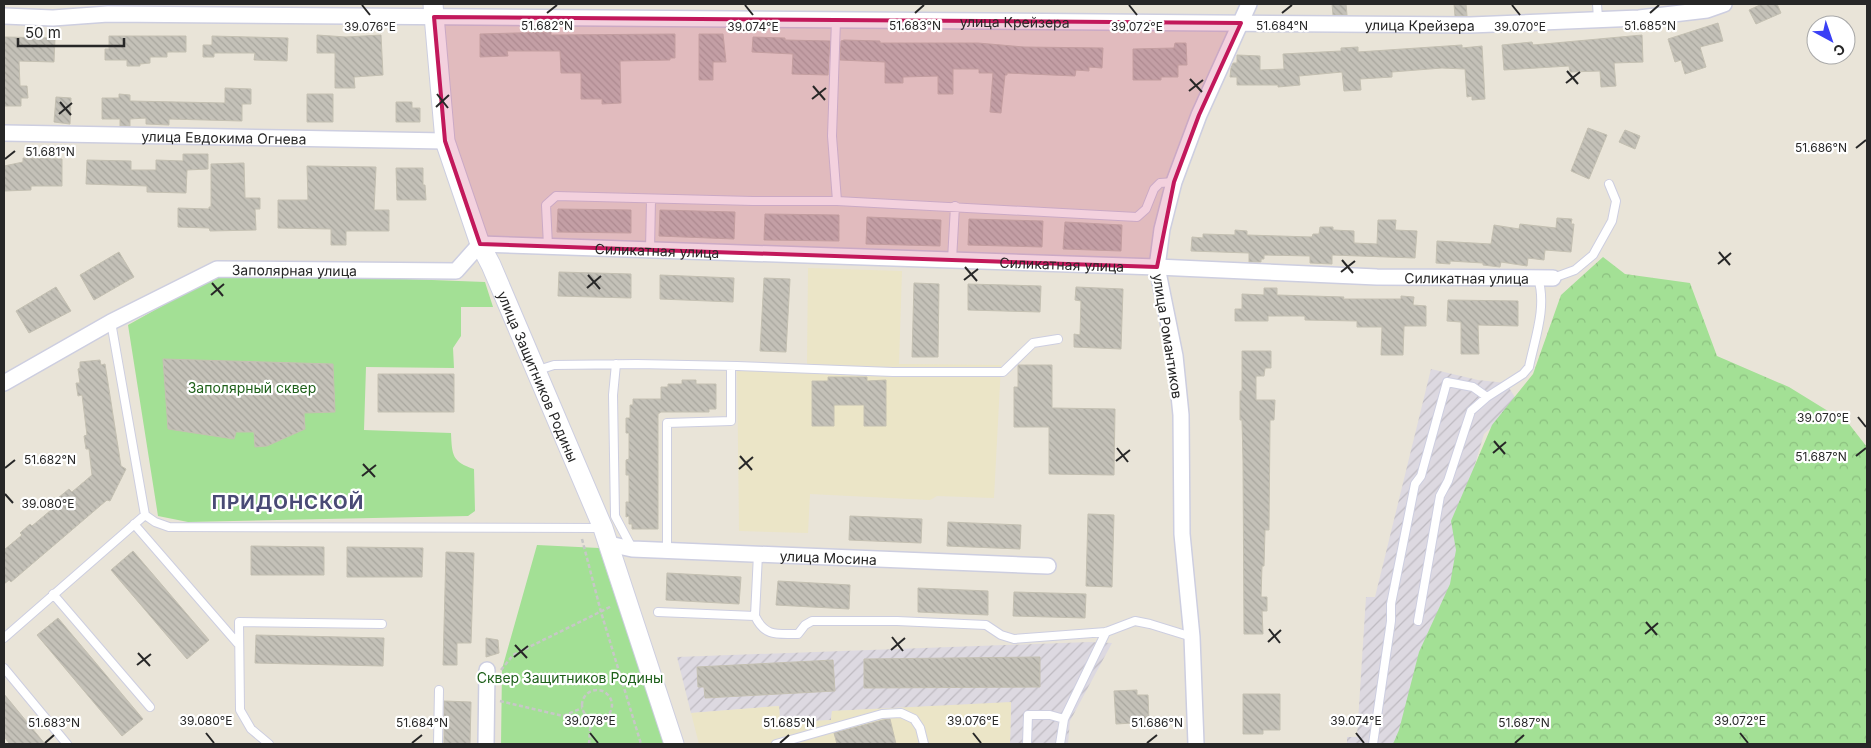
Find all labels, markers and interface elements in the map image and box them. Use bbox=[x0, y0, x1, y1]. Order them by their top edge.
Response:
street label: улица Крейзера bbox=[960, 12, 1070, 30]
scale bar bbox=[18, 15, 124, 47]
north arrow bbox=[1806, 15, 1856, 65]
street label: улица Крейзера bbox=[1365, 16, 1475, 34]
text: 51.682°N bbox=[521, 18, 573, 33]
text: 51.683°N bbox=[889, 18, 941, 33]
text: 51.684°N bbox=[1256, 18, 1308, 33]
text: 51.685°N bbox=[1624, 18, 1676, 33]
text: 39.076°E bbox=[344, 19, 396, 34]
text: 39.074°E bbox=[727, 19, 779, 34]
text: 39.072°E bbox=[1111, 19, 1163, 34]
text: 39.070°E bbox=[1494, 19, 1546, 34]
text: 50 m bbox=[25, 23, 61, 42]
text: С bbox=[1830, 41, 1849, 60]
street label: улица Евдокима Огнева bbox=[141, 127, 307, 147]
text: 51.686°N bbox=[1795, 140, 1847, 155]
text: 51.681°N bbox=[25, 144, 75, 159]
street label: Силикатная улица bbox=[594, 239, 720, 261]
street label: Силикатная улица bbox=[999, 253, 1124, 274]
street label: Заполярная улица bbox=[232, 261, 357, 279]
street label: Силикатная улица bbox=[1404, 269, 1529, 286]
street label: улица Романтиков bbox=[1150, 272, 1186, 400]
street label: улица Защитников Родины bbox=[495, 288, 582, 464]
park label: Заполярный сквер bbox=[188, 379, 316, 396]
text: 39.070°E bbox=[1797, 410, 1849, 425]
text: 51.687°N bbox=[1795, 449, 1847, 464]
text: 51.682°N bbox=[24, 452, 76, 467]
district label: ПРИДОНСКОЙ bbox=[212, 490, 364, 514]
text: 39.080°E bbox=[22, 496, 74, 511]
street label: улица Мосина bbox=[779, 547, 877, 568]
park label: Сквер Защитников Родины bbox=[477, 669, 663, 686]
text: 39.080°E bbox=[180, 713, 232, 728]
text: 39.078°E bbox=[564, 713, 616, 728]
text: 39.076°E bbox=[947, 713, 999, 728]
text: 39.074°E bbox=[1330, 713, 1382, 728]
text: 39.072°E bbox=[1714, 713, 1766, 728]
text: 51.683°N bbox=[28, 715, 80, 730]
text: 51.684°N bbox=[396, 715, 448, 730]
text: 51.685°N bbox=[763, 715, 815, 730]
text: 51.686°N bbox=[1131, 715, 1183, 730]
text: 51.687°N bbox=[1498, 715, 1550, 730]

